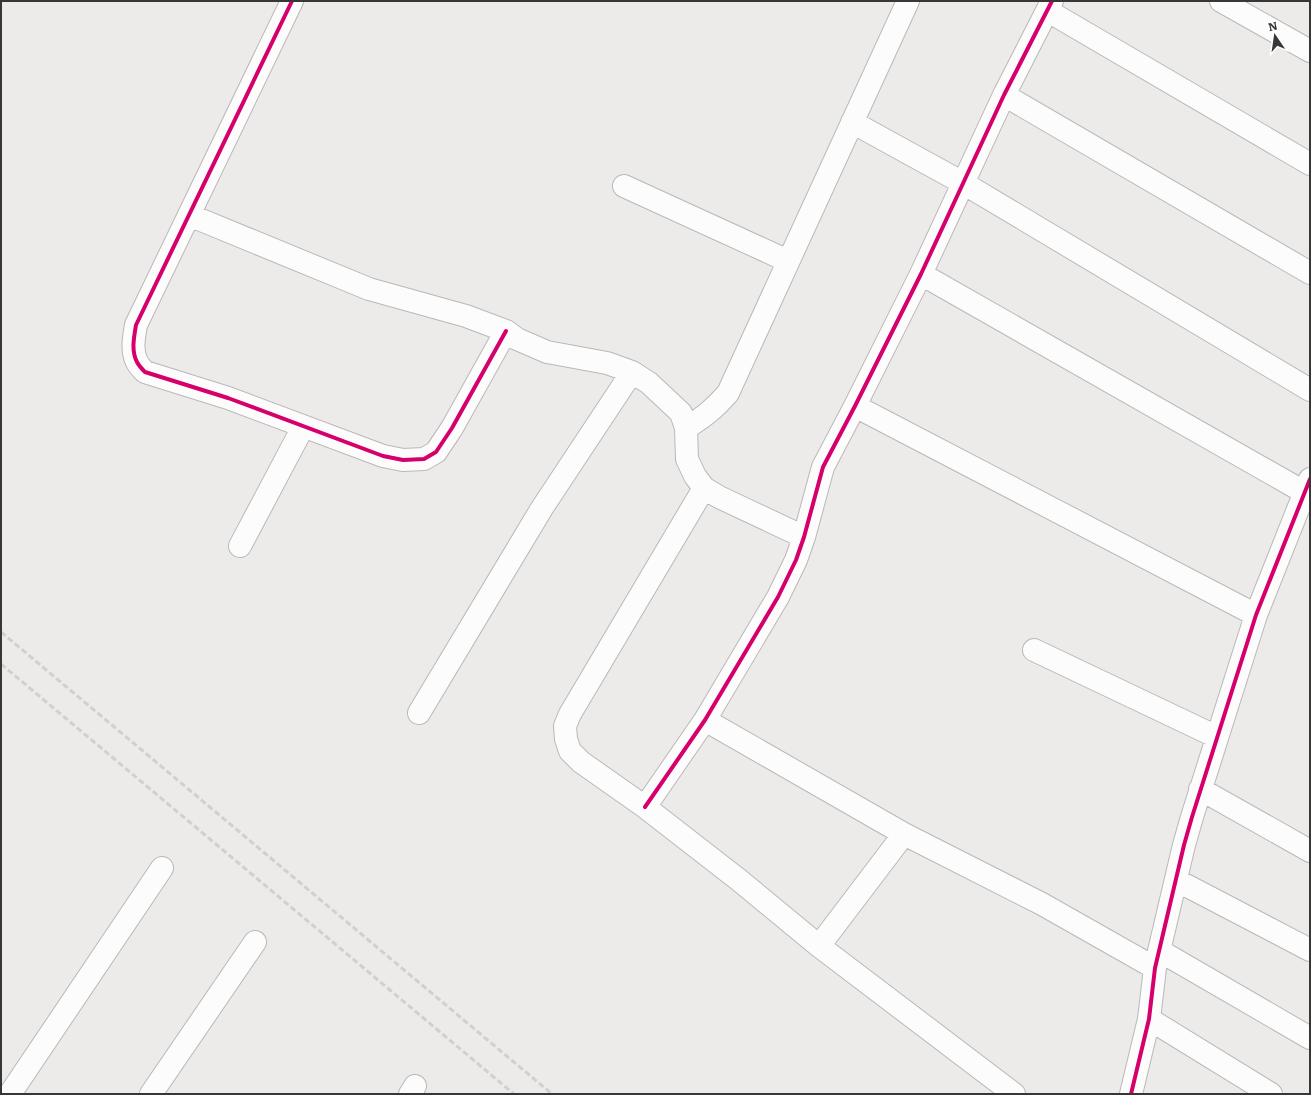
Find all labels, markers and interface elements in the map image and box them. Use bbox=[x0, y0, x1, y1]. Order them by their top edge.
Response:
north arrow bbox=[1255, 16, 1295, 56]
text: N bbox=[1266, 16, 1279, 34]

